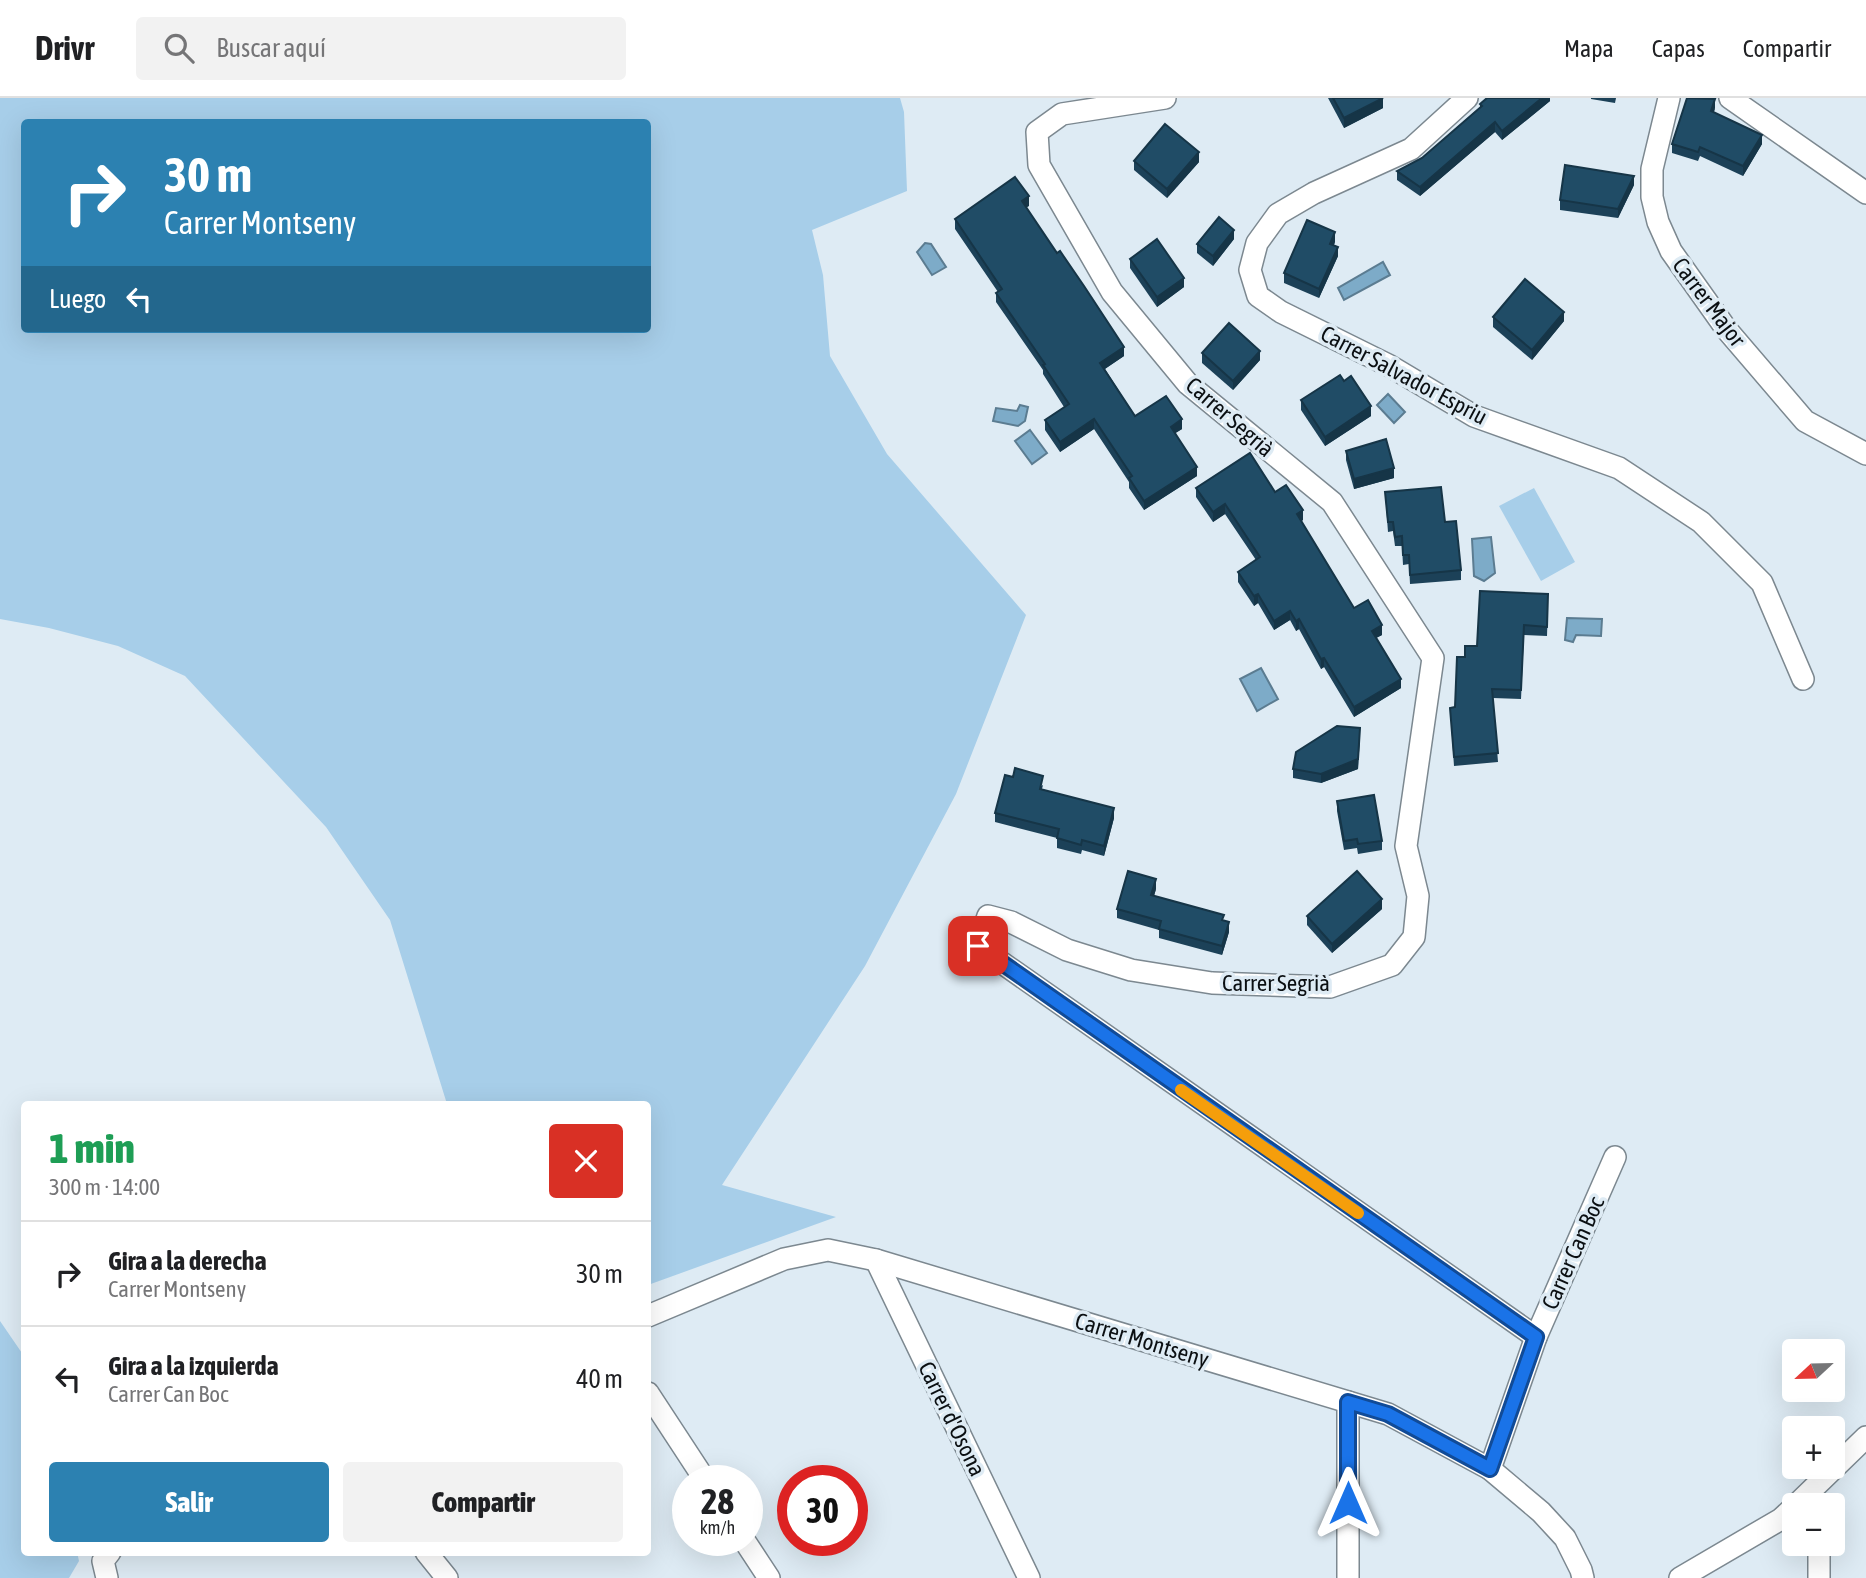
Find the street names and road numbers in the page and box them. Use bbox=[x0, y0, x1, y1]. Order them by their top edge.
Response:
street label: Carrer Major bbox=[1667, 253, 1751, 352]
street label: Carrer Salvador Espriu bbox=[1316, 320, 1492, 430]
street label: Carrer Segrià bbox=[1181, 372, 1279, 462]
street label: Carrer Segrià bbox=[1222, 970, 1330, 996]
street label: Carrer Can Boc bbox=[1537, 1192, 1610, 1313]
street label: Carrer Montseny bbox=[1072, 1307, 1212, 1373]
street label: Carrer d'Osona bbox=[913, 1358, 991, 1480]

